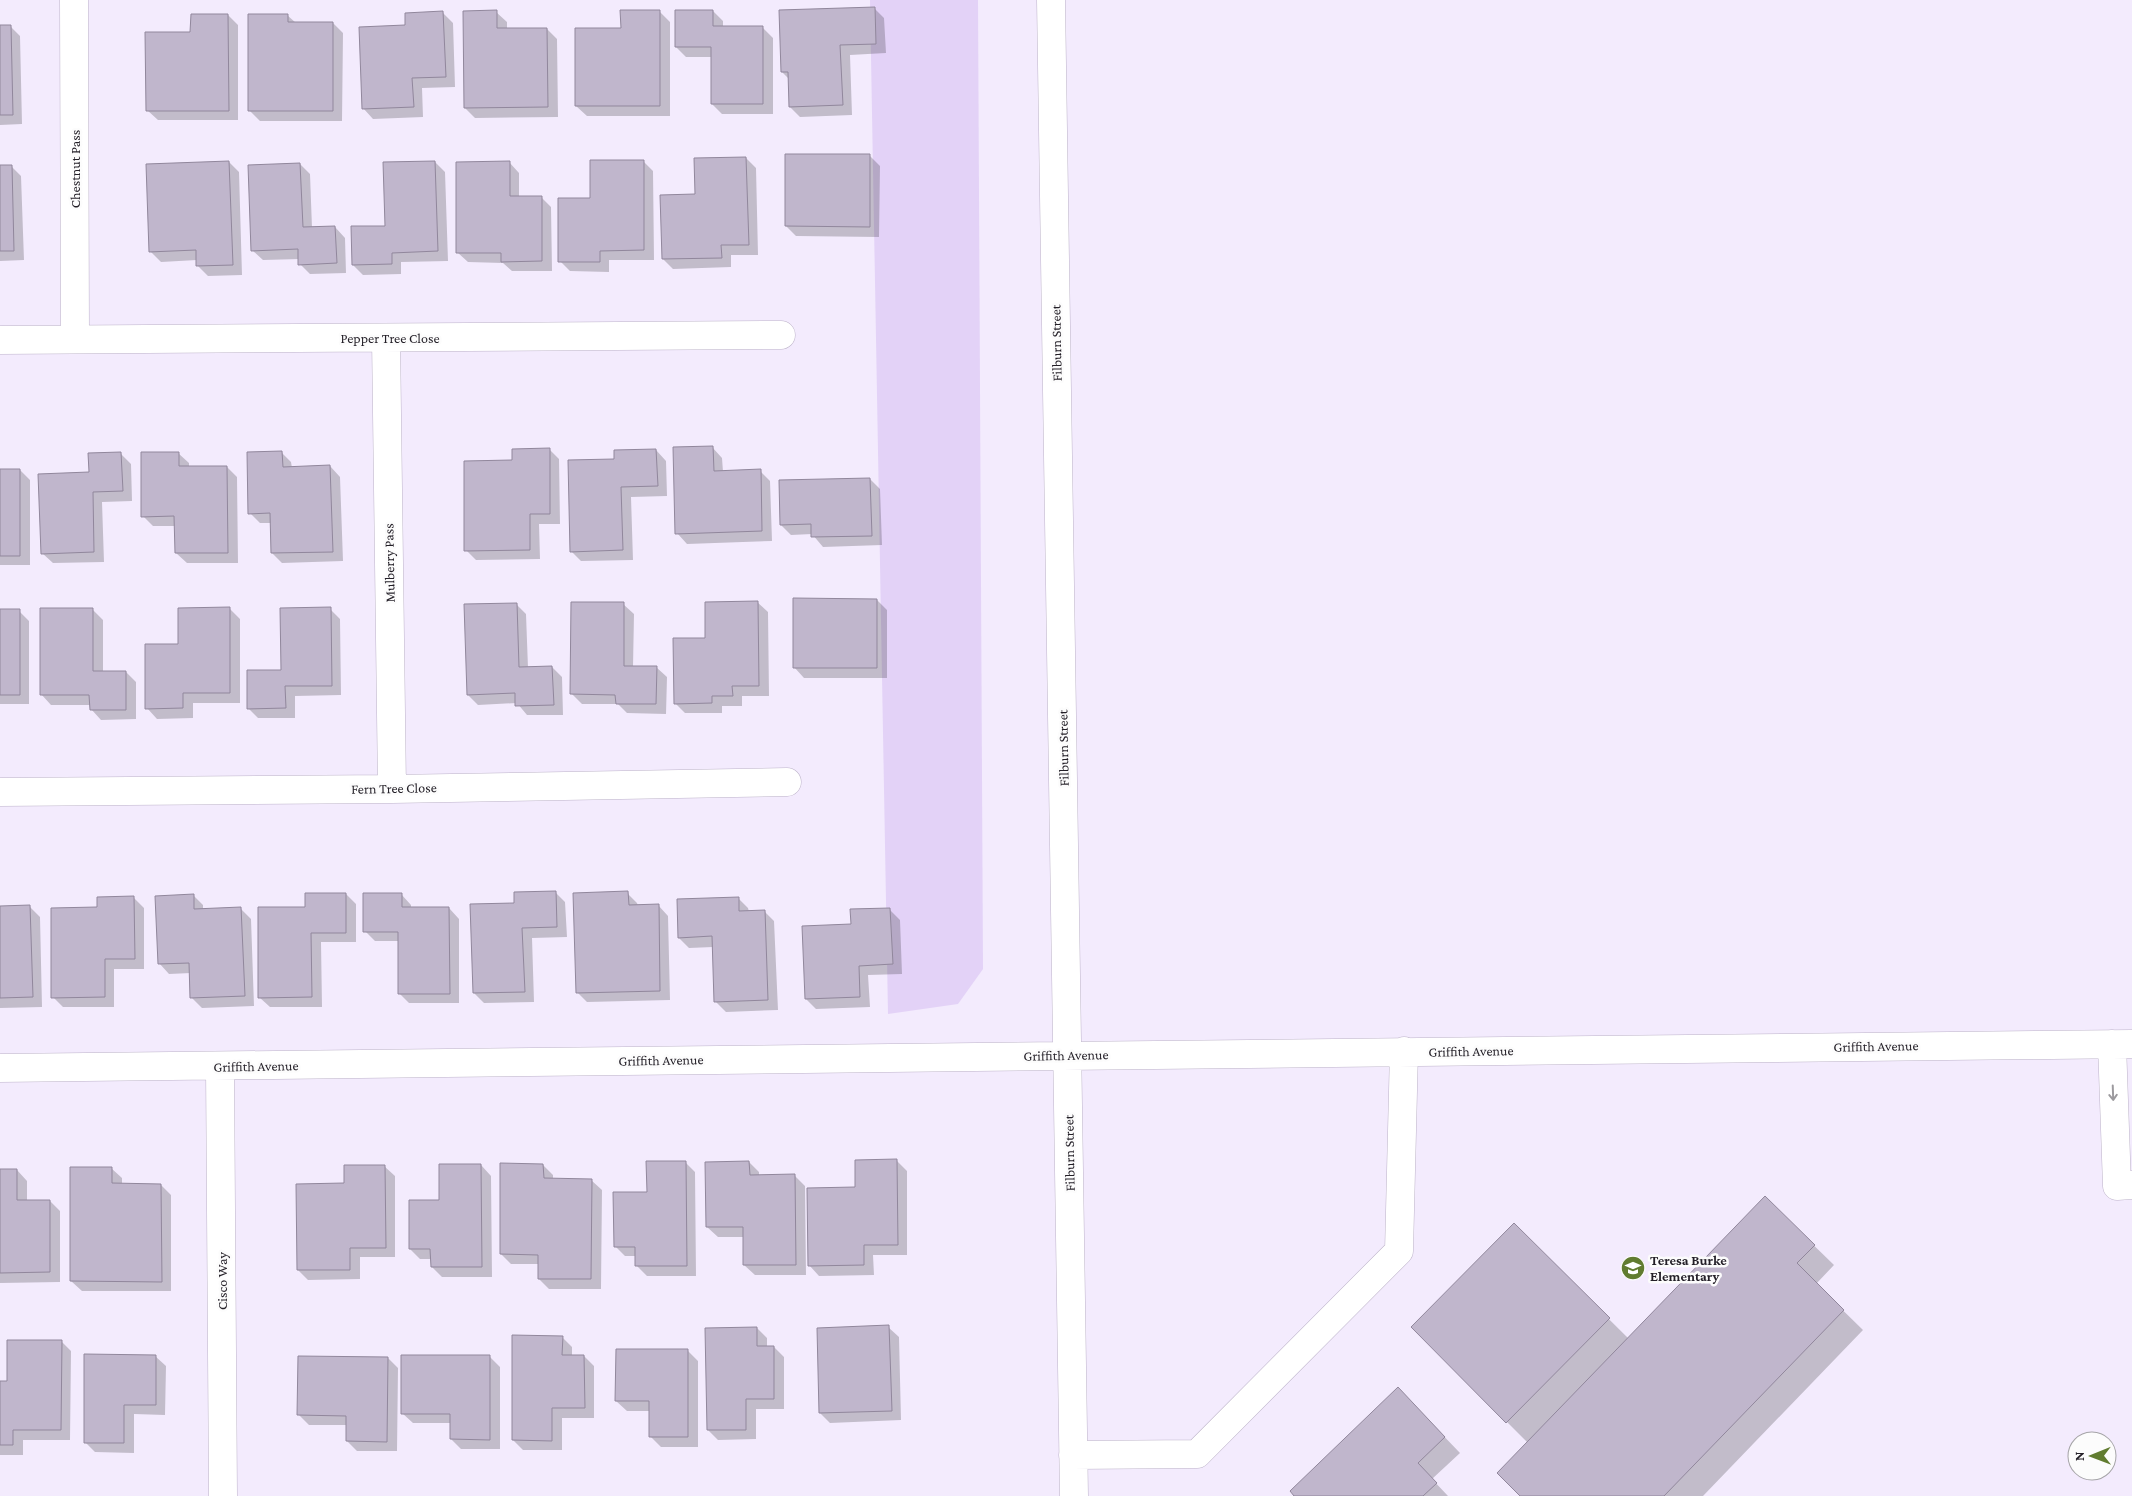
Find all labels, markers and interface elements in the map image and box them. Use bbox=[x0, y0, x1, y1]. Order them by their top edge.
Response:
street label: Chestnut Pass bbox=[67, 130, 83, 208]
street label: Filburn Street bbox=[1047, 304, 1065, 381]
street label: Pepper Tree Close bbox=[340, 330, 440, 346]
street label: Mulberry Pass bbox=[380, 523, 398, 603]
street label: Filburn Street bbox=[1054, 709, 1072, 786]
street label: Fern Tree Close bbox=[351, 779, 437, 797]
street label: Griffith Avenue bbox=[1833, 1037, 1919, 1055]
street label: Griffith Avenue bbox=[1428, 1042, 1514, 1060]
street label: Griffith Avenue bbox=[1023, 1046, 1109, 1064]
street label: Griffith Avenue bbox=[618, 1051, 704, 1069]
street label: Griffith Avenue bbox=[213, 1057, 299, 1075]
one-way arrow bbox=[2109, 1085, 2118, 1101]
street label: Filburn Street bbox=[1060, 1114, 1078, 1191]
street label: Cisco Way bbox=[214, 1252, 230, 1310]
place label: Teresa Burke Elementary bbox=[1650, 1252, 1727, 1284]
school or university icon: Teresa Burke Elementary bbox=[1620, 1255, 1646, 1281]
north arrow bbox=[2067, 1431, 2117, 1481]
text: N bbox=[2071, 1451, 2087, 1461]

